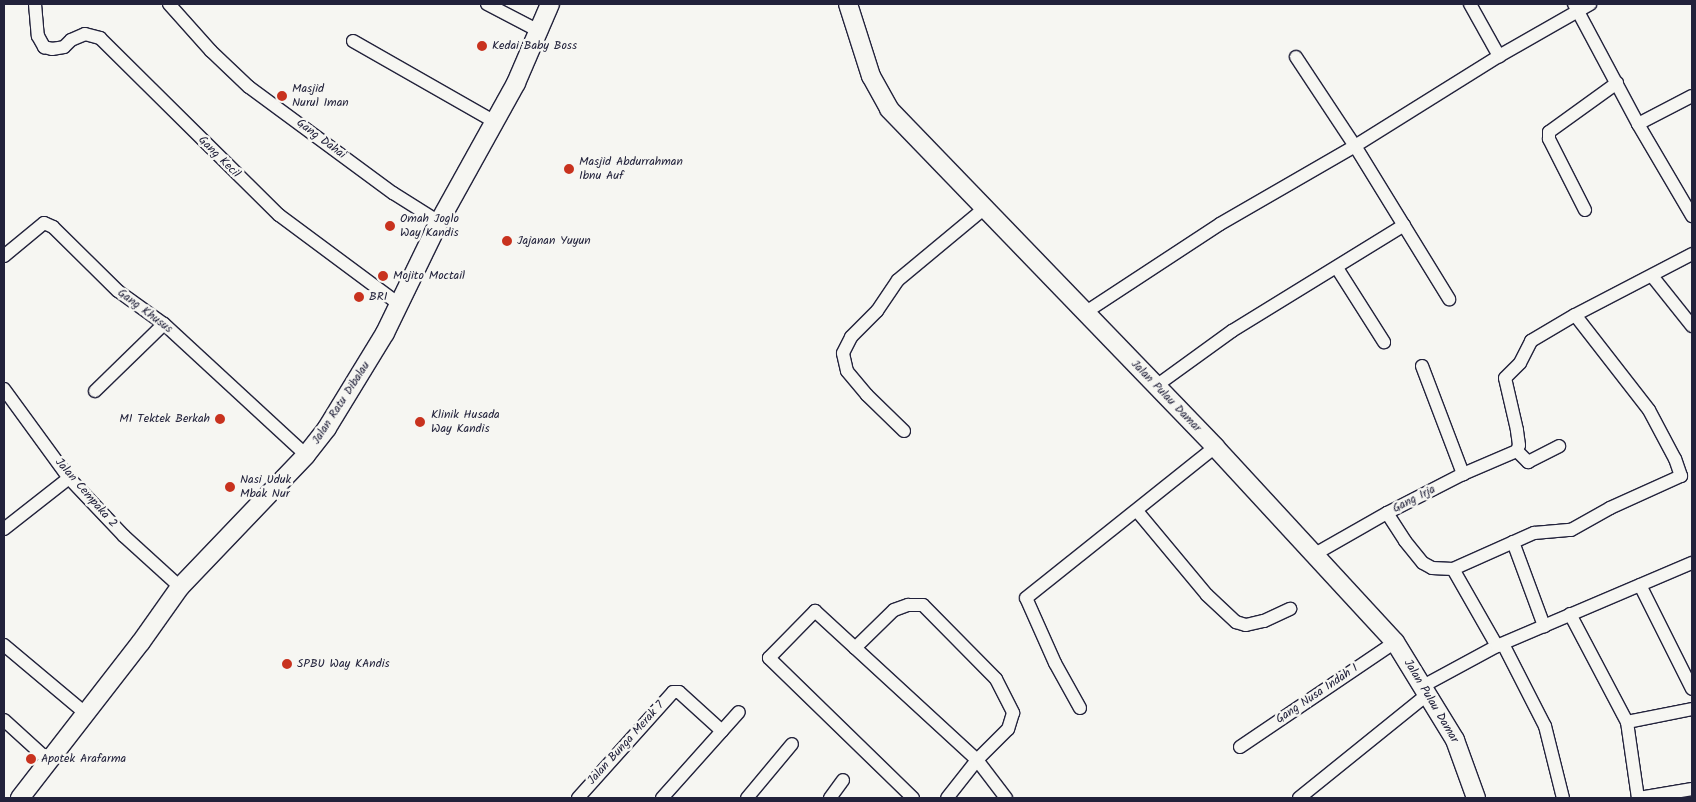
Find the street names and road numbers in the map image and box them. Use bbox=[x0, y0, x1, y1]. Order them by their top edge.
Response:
street label: Gang Dahai bbox=[293, 116, 349, 162]
street label: Gang Kecil bbox=[195, 133, 243, 181]
street label: Gang Khusus bbox=[115, 286, 175, 336]
street label: Jalan Pulau Damar bbox=[1128, 357, 1204, 435]
street label: Jalan Ratu Dibalau bbox=[309, 359, 373, 447]
street label: Jalan Cempaka 2 bbox=[52, 455, 120, 531]
street label: Gang Irja bbox=[1390, 482, 1438, 516]
street label: Jalan Pulau Damar bbox=[1400, 657, 1462, 745]
street label: Gang Nusa Indah I bbox=[1273, 661, 1361, 727]
street label: Jalan Bunga Merak 7 bbox=[585, 698, 667, 788]

